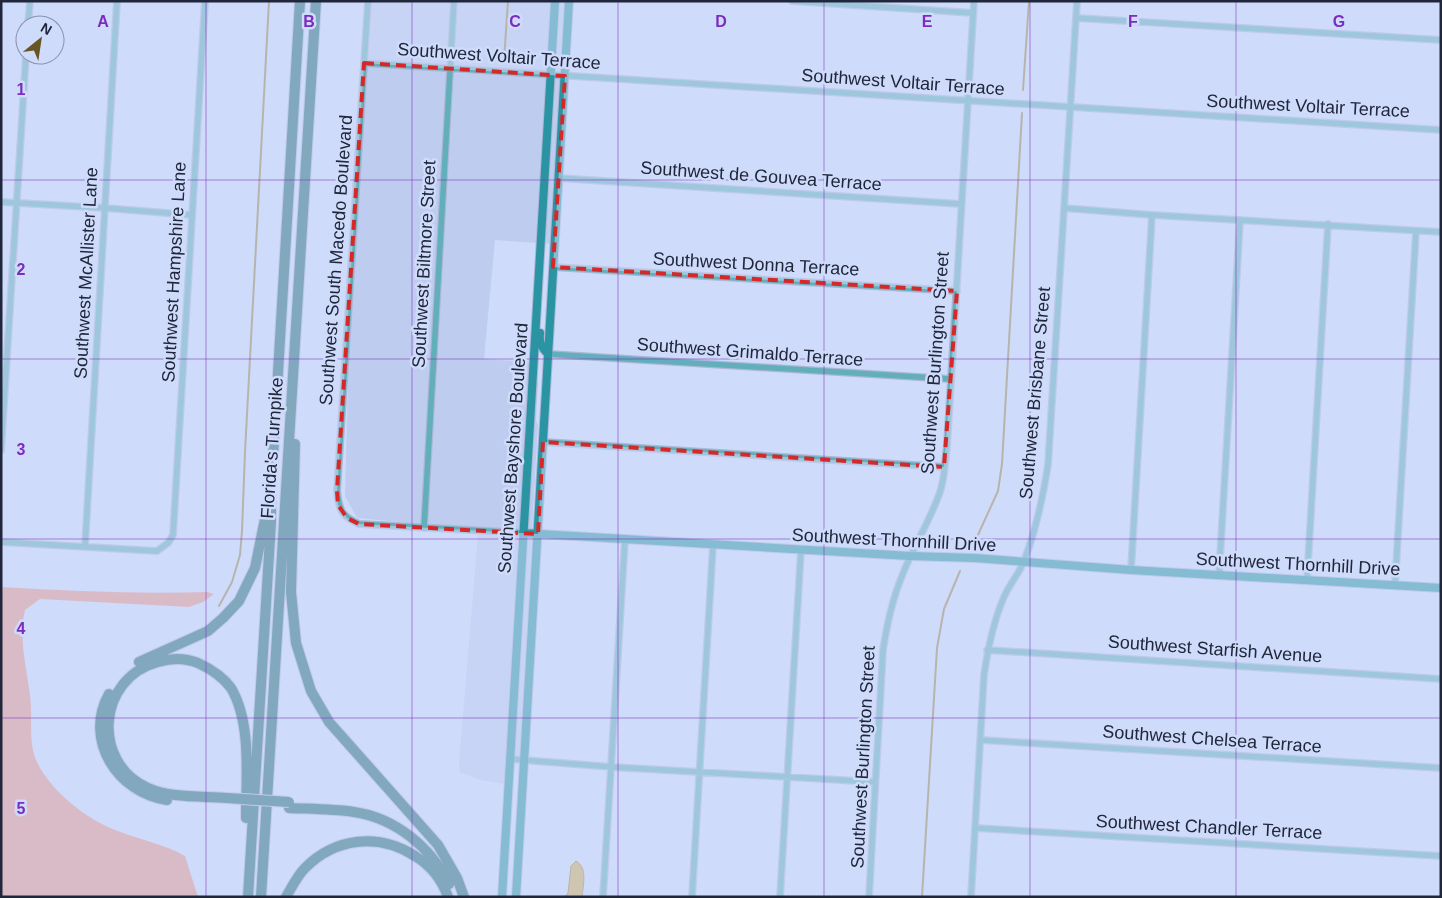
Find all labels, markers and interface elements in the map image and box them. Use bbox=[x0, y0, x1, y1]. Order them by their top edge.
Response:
text: A bbox=[97, 13, 109, 30]
text: B bbox=[303, 13, 315, 30]
text: C bbox=[509, 13, 521, 30]
text: D bbox=[715, 13, 727, 30]
text: E bbox=[922, 13, 933, 30]
text: F bbox=[1128, 13, 1138, 30]
text: G bbox=[1333, 13, 1345, 30]
north arrow bbox=[15, 15, 65, 65]
text: N bbox=[38, 19, 55, 38]
street label: Southwest Voltair Terrace bbox=[397, 39, 601, 73]
street label: Southwest Voltair Terrace bbox=[801, 65, 1005, 99]
text: 1 bbox=[17, 81, 26, 98]
street label: Southwest Voltair Terrace bbox=[1206, 91, 1410, 121]
street label: Southwest South Macedo Boulevard bbox=[316, 114, 356, 406]
street label: Southwest de Gouvea Terrace bbox=[640, 158, 882, 194]
street label: Southwest Biltmore Street bbox=[409, 160, 439, 368]
street label: Southwest Hampshire Lane bbox=[158, 161, 190, 383]
street label: Southwest McAllister Lane bbox=[70, 167, 102, 379]
street label: Southwest Donna Terrace bbox=[652, 249, 860, 279]
street label: Southwest Burlington Street bbox=[917, 251, 953, 475]
text: 2 bbox=[17, 261, 26, 278]
street label: Southwest Brisbane Street bbox=[1016, 286, 1054, 500]
street label: Southwest Bayshore Boulevard bbox=[494, 322, 532, 574]
street label: Southwest Grimaldo Terrace bbox=[636, 334, 864, 370]
street label: Florida's Turnpike bbox=[257, 377, 287, 519]
text: 3 bbox=[17, 441, 26, 458]
street label: Southwest Thornhill Drive bbox=[791, 525, 997, 555]
street label: Southwest Thornhill Drive bbox=[1195, 549, 1401, 579]
text: 4 bbox=[17, 620, 26, 637]
street label: Southwest Starfish Avenue bbox=[1107, 632, 1323, 666]
street label: Southwest Burlington Street bbox=[847, 645, 879, 869]
street label: Southwest Chelsea Terrace bbox=[1102, 721, 1322, 757]
text: 5 bbox=[17, 800, 26, 817]
street label: Southwest Chandler Terrace bbox=[1095, 811, 1323, 843]

